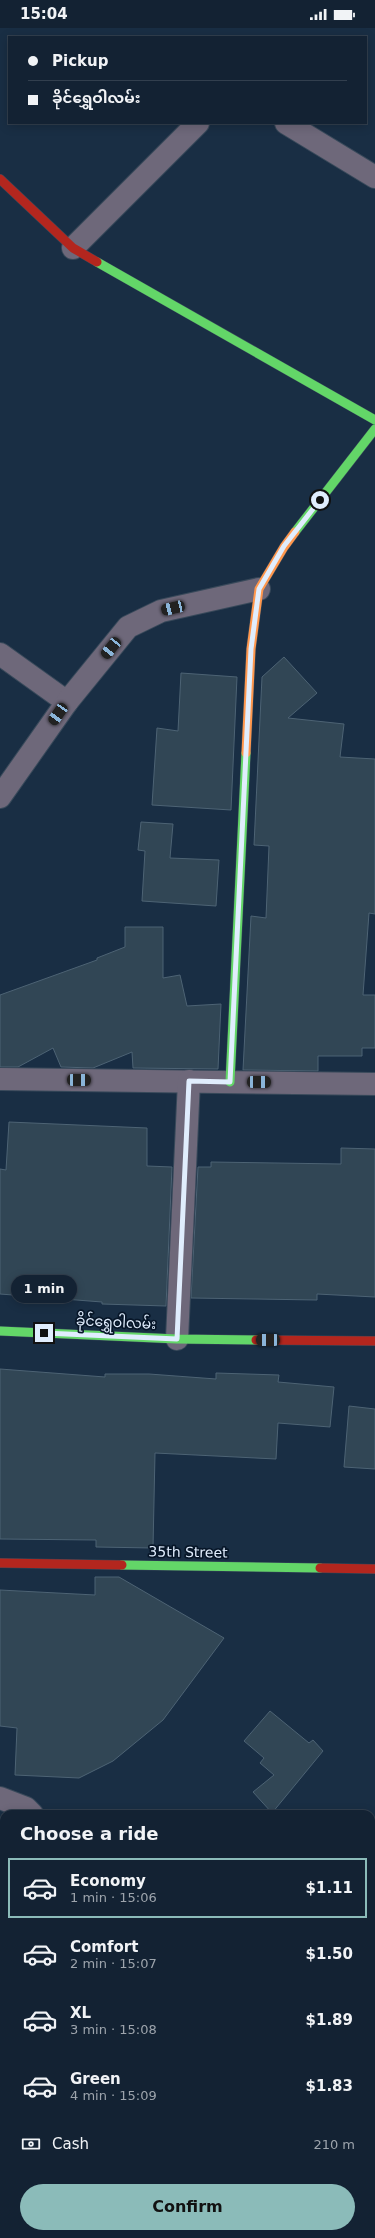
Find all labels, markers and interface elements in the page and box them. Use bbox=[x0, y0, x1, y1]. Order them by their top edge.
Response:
text: 15:04 bbox=[20, 5, 68, 23]
text: Pickup bbox=[52, 52, 108, 70]
text: ခိုင်ရွှေဝါလမ်း bbox=[52, 89, 140, 107]
route start bbox=[311, 491, 329, 509]
car bbox=[160, 599, 186, 617]
car bbox=[99, 635, 123, 661]
car bbox=[46, 701, 70, 727]
car bbox=[67, 1074, 91, 1086]
car bbox=[247, 1076, 271, 1088]
callout: 1 min bbox=[11, 1275, 77, 1303]
text: 1 min bbox=[24, 1281, 64, 1296]
street label: ခိုင်ရွှေဝါလမ်း bbox=[75, 1310, 157, 1336]
route end bbox=[35, 1324, 53, 1342]
car bbox=[256, 1334, 280, 1346]
street label: 35th Street bbox=[148, 1543, 228, 1561]
text: Choose a ride bbox=[20, 1823, 159, 1844]
icon: car bbox=[22, 1870, 58, 1906]
text: Economy bbox=[70, 1872, 146, 1890]
text: $1.11 bbox=[306, 1879, 353, 1897]
text: 1 min · 15:06 bbox=[70, 1890, 157, 1905]
icon: car bbox=[22, 1936, 58, 1972]
text: Comfort bbox=[70, 1938, 138, 1956]
text: $1.50 bbox=[306, 1945, 353, 1963]
text: 2 min · 15:07 bbox=[70, 1956, 157, 1971]
icon: car bbox=[22, 2002, 58, 2038]
text: XL bbox=[70, 2004, 91, 2022]
text: $1.89 bbox=[306, 2011, 353, 2029]
text: 3 min · 15:08 bbox=[70, 2022, 157, 2037]
icon: car bbox=[22, 2068, 58, 2104]
text: Green bbox=[70, 2070, 121, 2088]
text: $1.83 bbox=[306, 2077, 353, 2095]
text: 4 min · 15:09 bbox=[70, 2088, 157, 2103]
icon: cash bbox=[20, 2133, 42, 2155]
text: Cash bbox=[52, 2135, 89, 2153]
text: 210 m bbox=[313, 2137, 355, 2152]
button: Confirm bbox=[20, 2184, 355, 2230]

